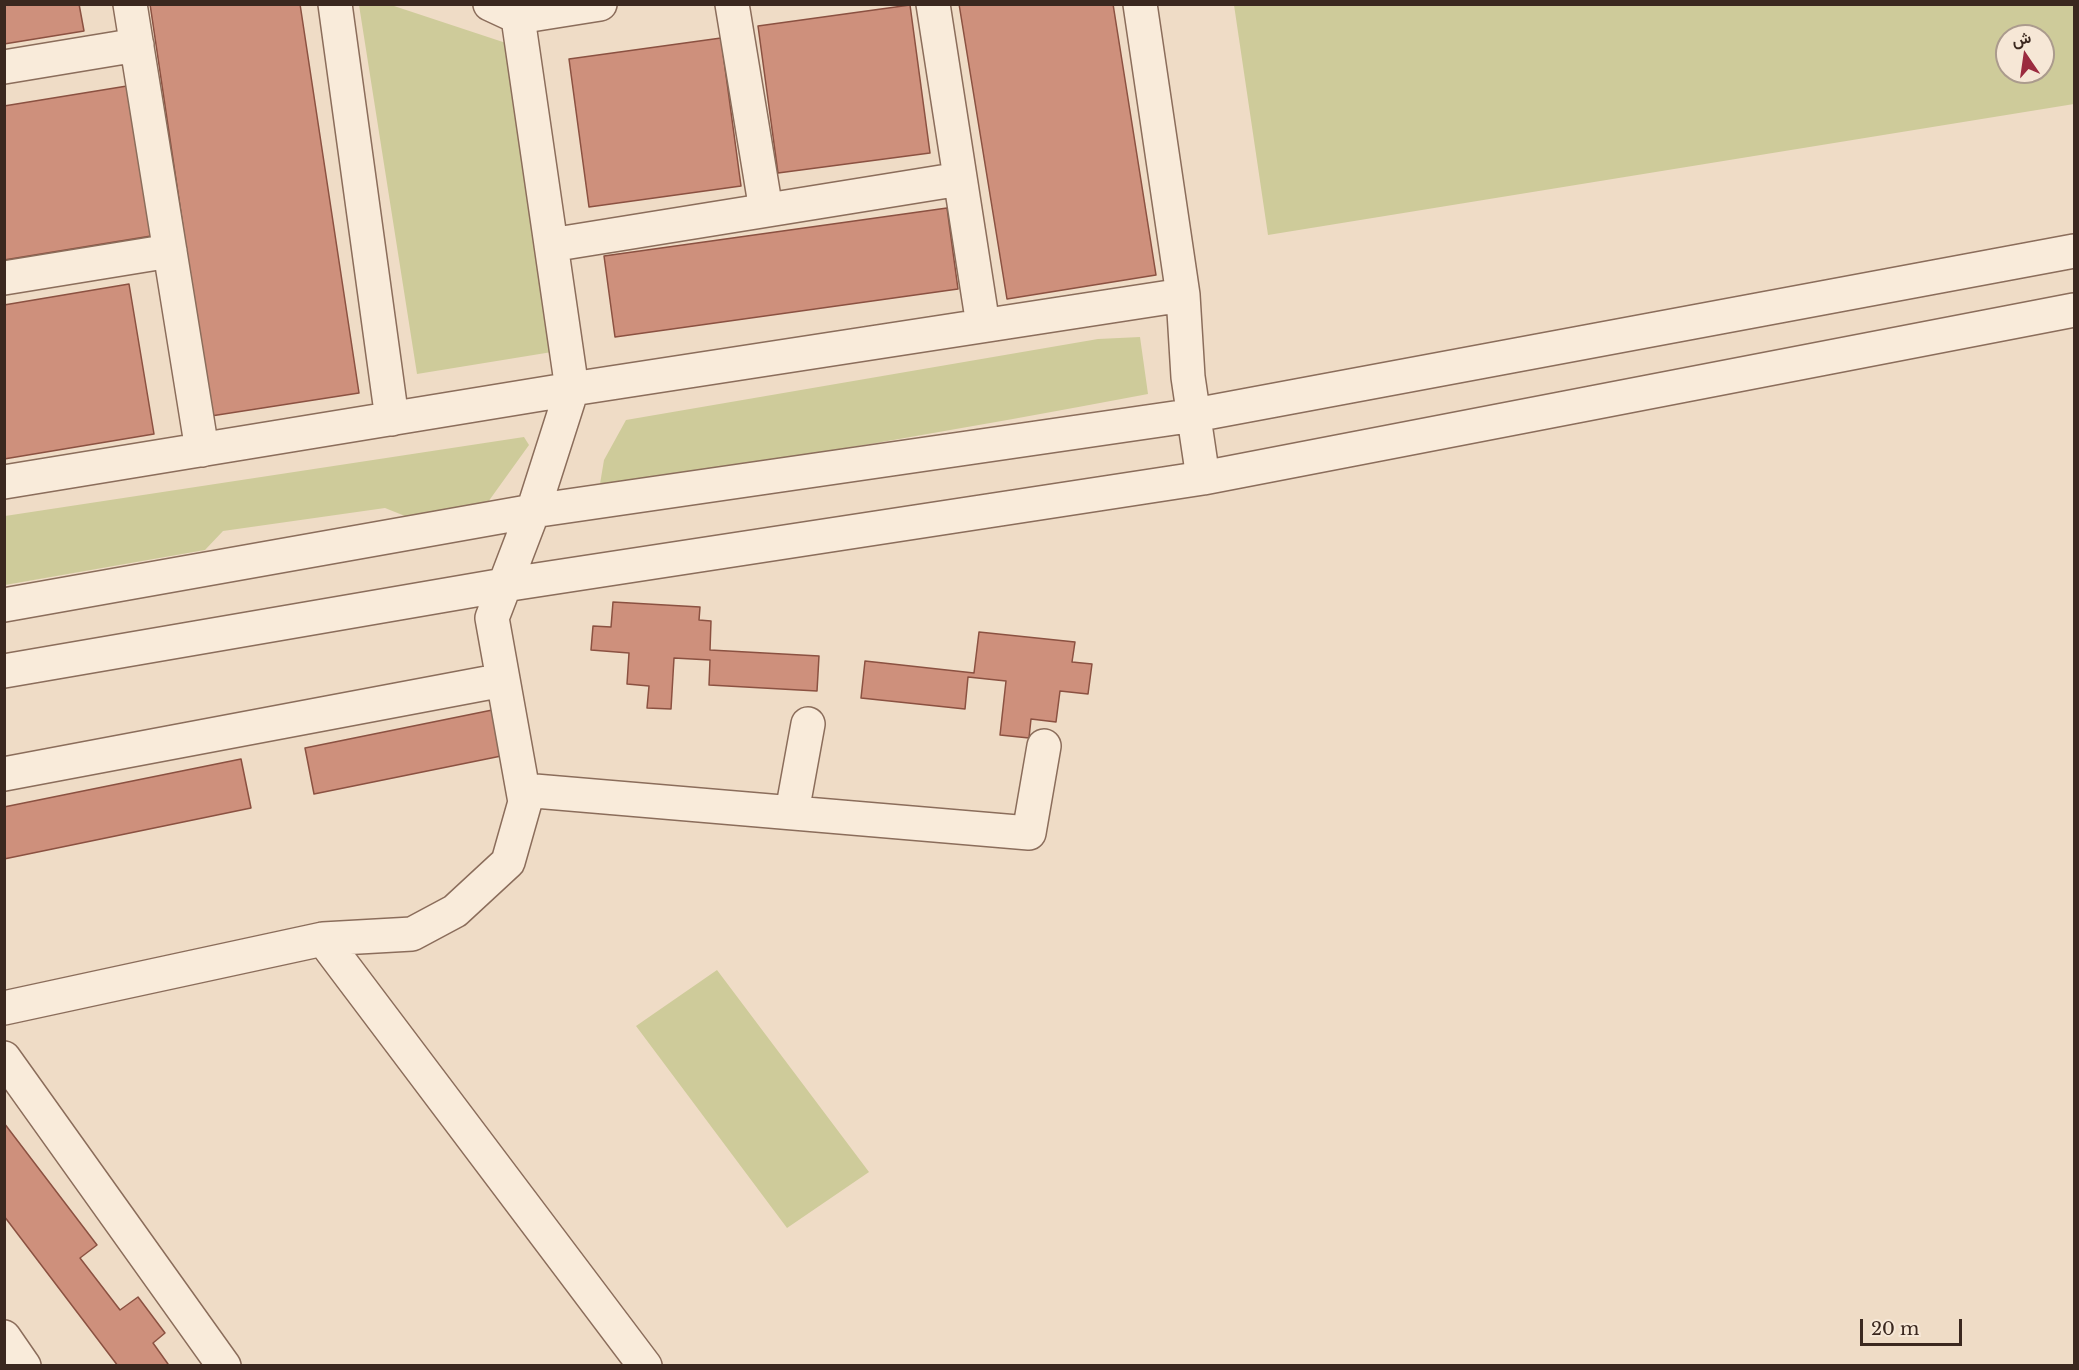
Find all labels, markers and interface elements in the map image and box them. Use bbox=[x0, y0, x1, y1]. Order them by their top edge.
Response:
north arrow bbox=[1995, 24, 2055, 84]
text: ش bbox=[2010, 27, 2033, 50]
scale bar bbox=[1863, 1307, 1965, 1345]
text: 20 m bbox=[1871, 1318, 1919, 1340]

